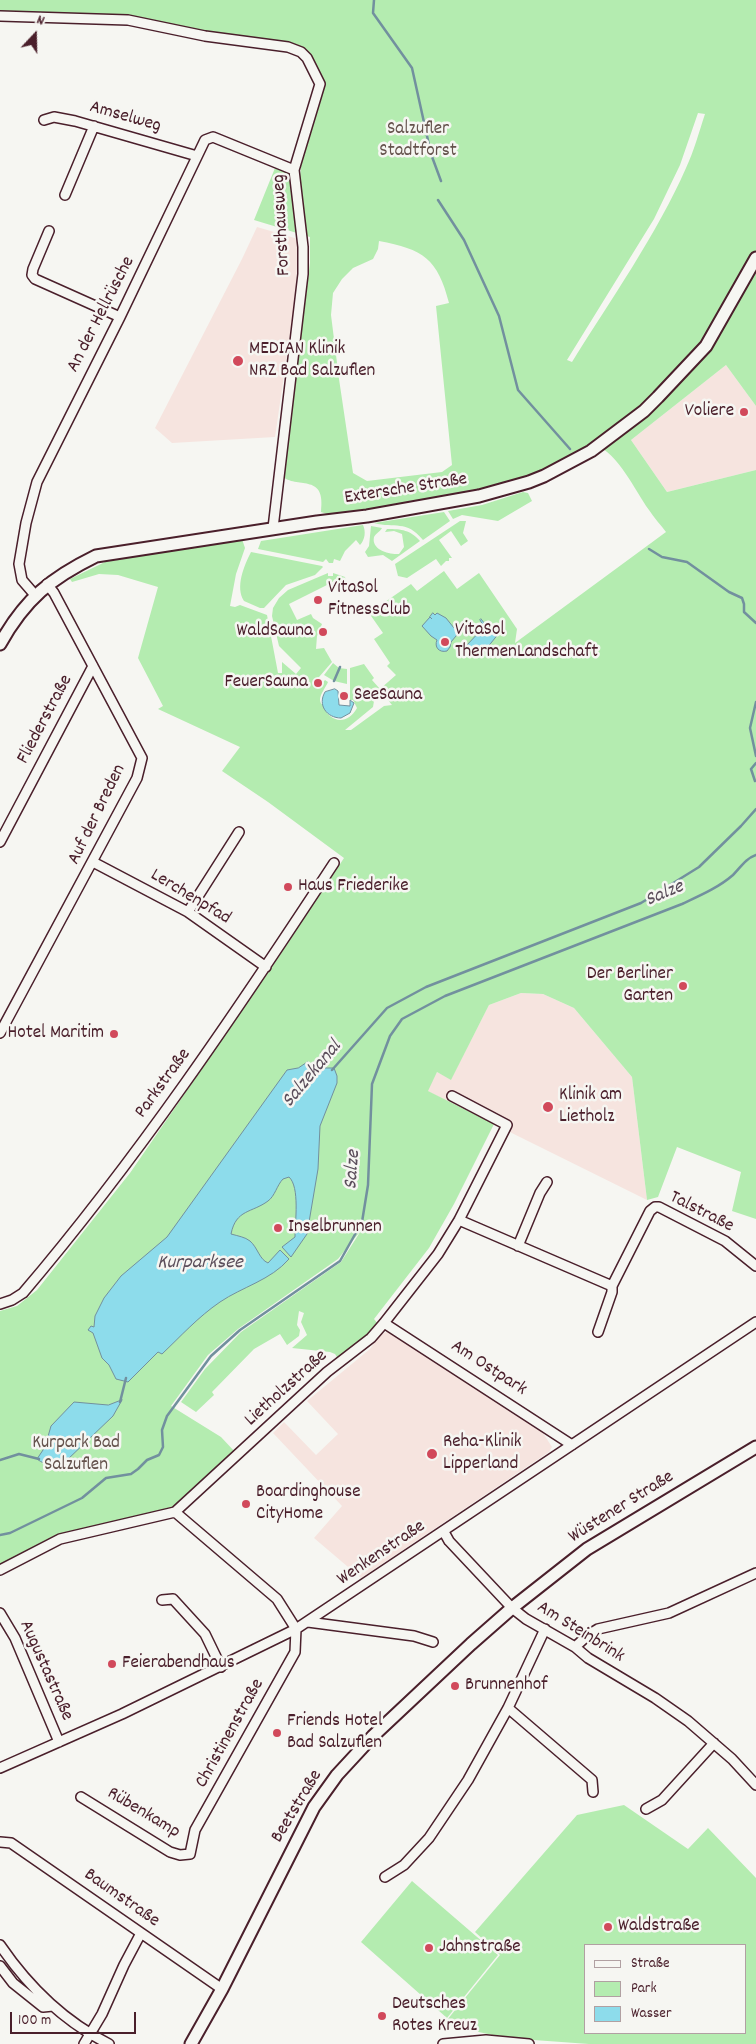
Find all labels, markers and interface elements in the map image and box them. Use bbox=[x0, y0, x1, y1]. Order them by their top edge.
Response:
north arrow bbox=[10, 10, 60, 60]
text: N bbox=[34, 10, 47, 32]
street label: Amselweg bbox=[87, 97, 163, 139]
park label: Salzufler Stadtforst bbox=[379, 119, 457, 163]
street label: Forsthausweg bbox=[269, 174, 297, 276]
street label: An der Hellrüsche bbox=[63, 253, 141, 377]
place label: MEDIAN Klinik NRZ Bad Salzuflen bbox=[249, 339, 375, 383]
marker: MEDIAN Klinik NRZ Bad Salzuflen bbox=[231, 354, 245, 368]
place label: Voliere bbox=[685, 401, 734, 423]
marker: Voliere bbox=[738, 406, 750, 418]
street label: Extersche Straße bbox=[343, 469, 469, 511]
place label: VitaSol FitnessClub bbox=[328, 578, 410, 622]
marker: VitaSol FitnessClub bbox=[312, 594, 324, 606]
place label: VitaSol ThermenLandschaft bbox=[455, 620, 598, 664]
place label: WaldSauna bbox=[237, 621, 313, 643]
marker: WaldSauna bbox=[317, 626, 329, 638]
marker: VitaSol ThermenLandschaft bbox=[439, 636, 451, 648]
street label: Fliederstraße bbox=[13, 672, 79, 768]
place label: FeuerSauna bbox=[224, 672, 308, 694]
marker: FeuerSauna bbox=[312, 677, 324, 689]
place label: SeeSauna bbox=[354, 685, 422, 707]
marker: SeeSauna bbox=[338, 690, 350, 702]
street label: Auf der Breden bbox=[64, 761, 132, 869]
street label: Lerchenpfad bbox=[146, 865, 234, 931]
place label: Haus Friederike bbox=[298, 876, 408, 898]
water label: Salze bbox=[642, 876, 688, 914]
marker: Haus Friederike bbox=[282, 881, 294, 893]
place label: Der Berliner Garten bbox=[587, 964, 673, 1008]
marker: Der Berliner Garten bbox=[677, 980, 689, 992]
place label: Hotel Maritim bbox=[7, 1023, 104, 1045]
marker: Hotel Maritim bbox=[108, 1028, 120, 1040]
water label: Salzekanal bbox=[278, 1037, 348, 1113]
street label: Parkstraße bbox=[131, 1045, 197, 1123]
place label: Klinik am Lietholz bbox=[559, 1085, 622, 1129]
marker: Klinik am Lietholz bbox=[541, 1100, 555, 1114]
water label: Salze bbox=[341, 1150, 367, 1190]
street label: Talstraße bbox=[665, 1187, 737, 1239]
place label: Inselbrunnen bbox=[288, 1217, 382, 1239]
marker: Inselbrunnen bbox=[272, 1222, 284, 1234]
water label: Kurparksee bbox=[157, 1252, 243, 1276]
street label: Am Ostpark bbox=[446, 1336, 530, 1402]
street label: Lietholzstraße bbox=[241, 1346, 333, 1432]
place label: Reha-Klinik Lipperland bbox=[443, 1432, 522, 1476]
park label: Kurpark Bad Salzuflen bbox=[32, 1433, 120, 1477]
marker: Reha-Klinik Lipperland bbox=[425, 1447, 439, 1461]
street label: Wüstener Straße bbox=[565, 1467, 679, 1549]
place label: Boardinghouse CityHome bbox=[256, 1482, 361, 1526]
marker: Boardinghouse CityHome bbox=[240, 1498, 252, 1510]
street label: Wenkenstraße bbox=[334, 1516, 430, 1592]
street label: Am Steinbrink bbox=[532, 1597, 628, 1669]
street label: Augustastraße bbox=[13, 1617, 77, 1725]
place label: Feierabendhaus bbox=[122, 1653, 235, 1675]
marker: Feierabendhaus bbox=[106, 1658, 118, 1670]
street label: Christinenstraße bbox=[192, 1675, 270, 1793]
place label: Brunnenhof bbox=[465, 1675, 548, 1697]
marker: Brunnenhof bbox=[449, 1680, 461, 1692]
place label: Friends Hotel Bad Salzuflen bbox=[287, 1711, 382, 1755]
marker: Friends Hotel Bad Salzuflen bbox=[271, 1727, 283, 1739]
street label: Beetstraße bbox=[267, 1766, 329, 1848]
street label: Rübenkamp bbox=[102, 1783, 184, 1845]
street label: Baumstraße bbox=[79, 1865, 163, 1933]
place label: Waldstraße bbox=[618, 1916, 700, 1938]
marker: Waldstraße bbox=[602, 1921, 614, 1933]
place label: Jahnstraße bbox=[439, 1937, 521, 1959]
marker: Jahnstraße bbox=[423, 1942, 435, 1954]
legend bbox=[584, 1944, 746, 2034]
text: Straße bbox=[631, 1953, 669, 1975]
text: Park bbox=[631, 1978, 657, 2000]
place label: Deutsches Rotes Kreuz bbox=[392, 1994, 477, 2038]
scale bar bbox=[12, 2002, 139, 2034]
text: Wasser bbox=[631, 2003, 671, 2025]
text: 100 m bbox=[18, 2010, 51, 2032]
marker: Deutsches Rotes Kreuz bbox=[376, 2010, 388, 2022]

